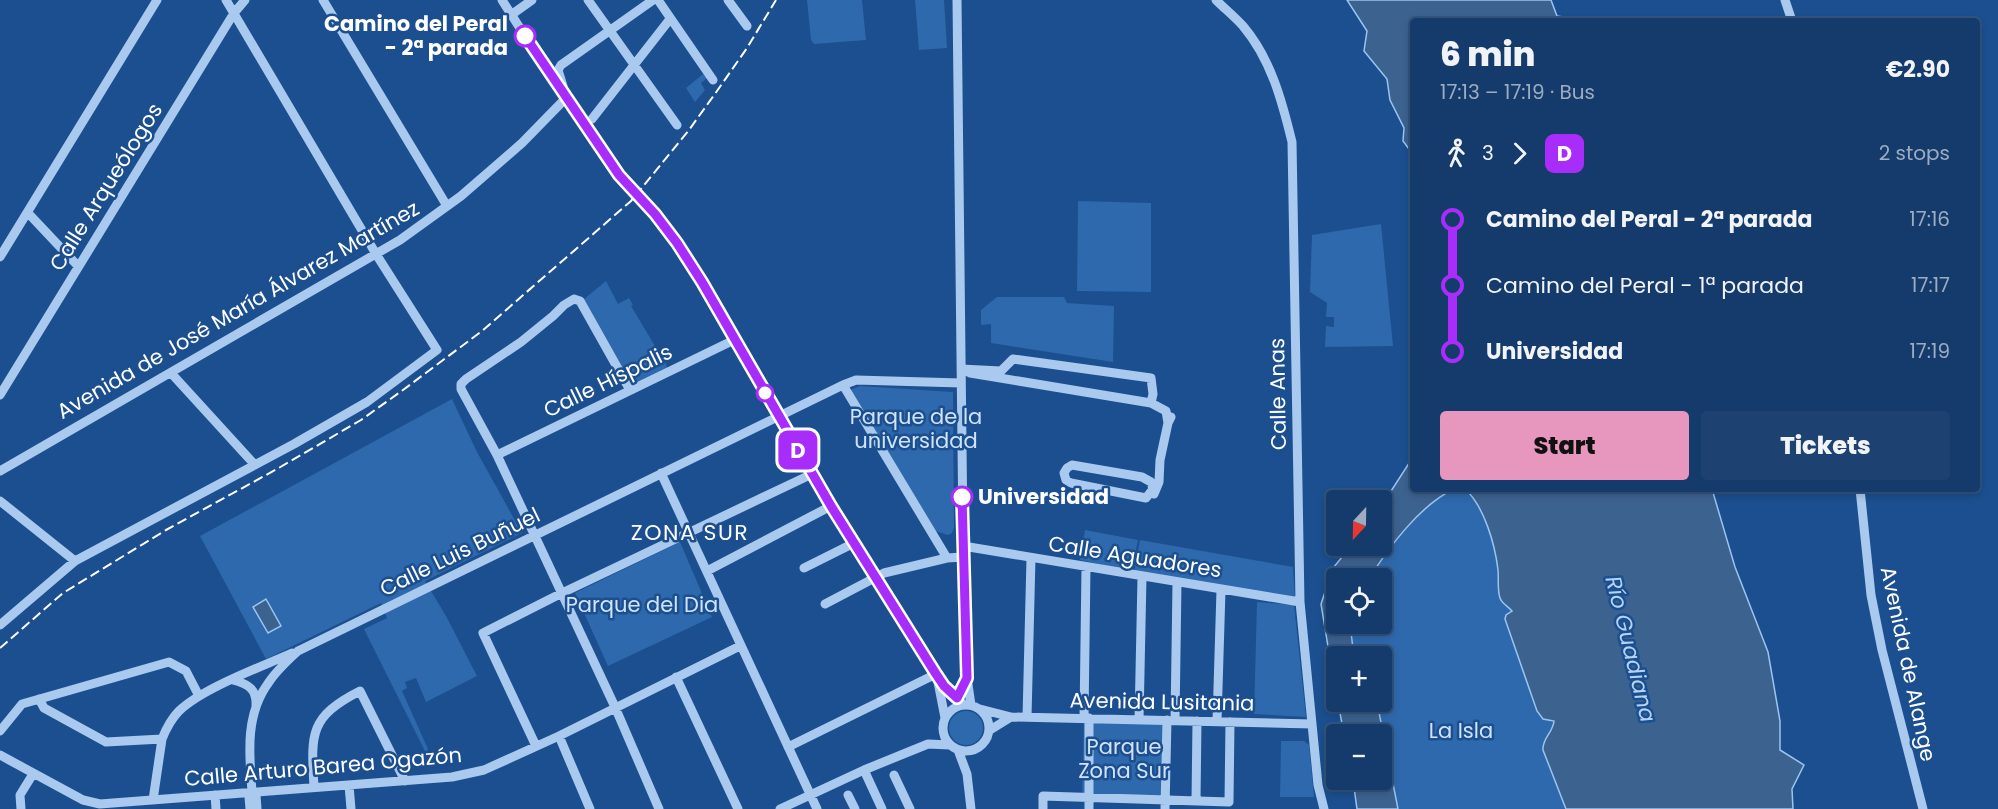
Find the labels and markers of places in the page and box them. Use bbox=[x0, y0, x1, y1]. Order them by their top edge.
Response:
place label: Camino del Peral - 2ª parada bbox=[324, 9, 508, 62]
marker: Camino del Peral - 2ª parada bbox=[514, 25, 536, 47]
unlabelled marker bbox=[756, 384, 774, 402]
place label: Universidad bbox=[978, 482, 1109, 511]
marker: Universidad bbox=[951, 486, 973, 508]

